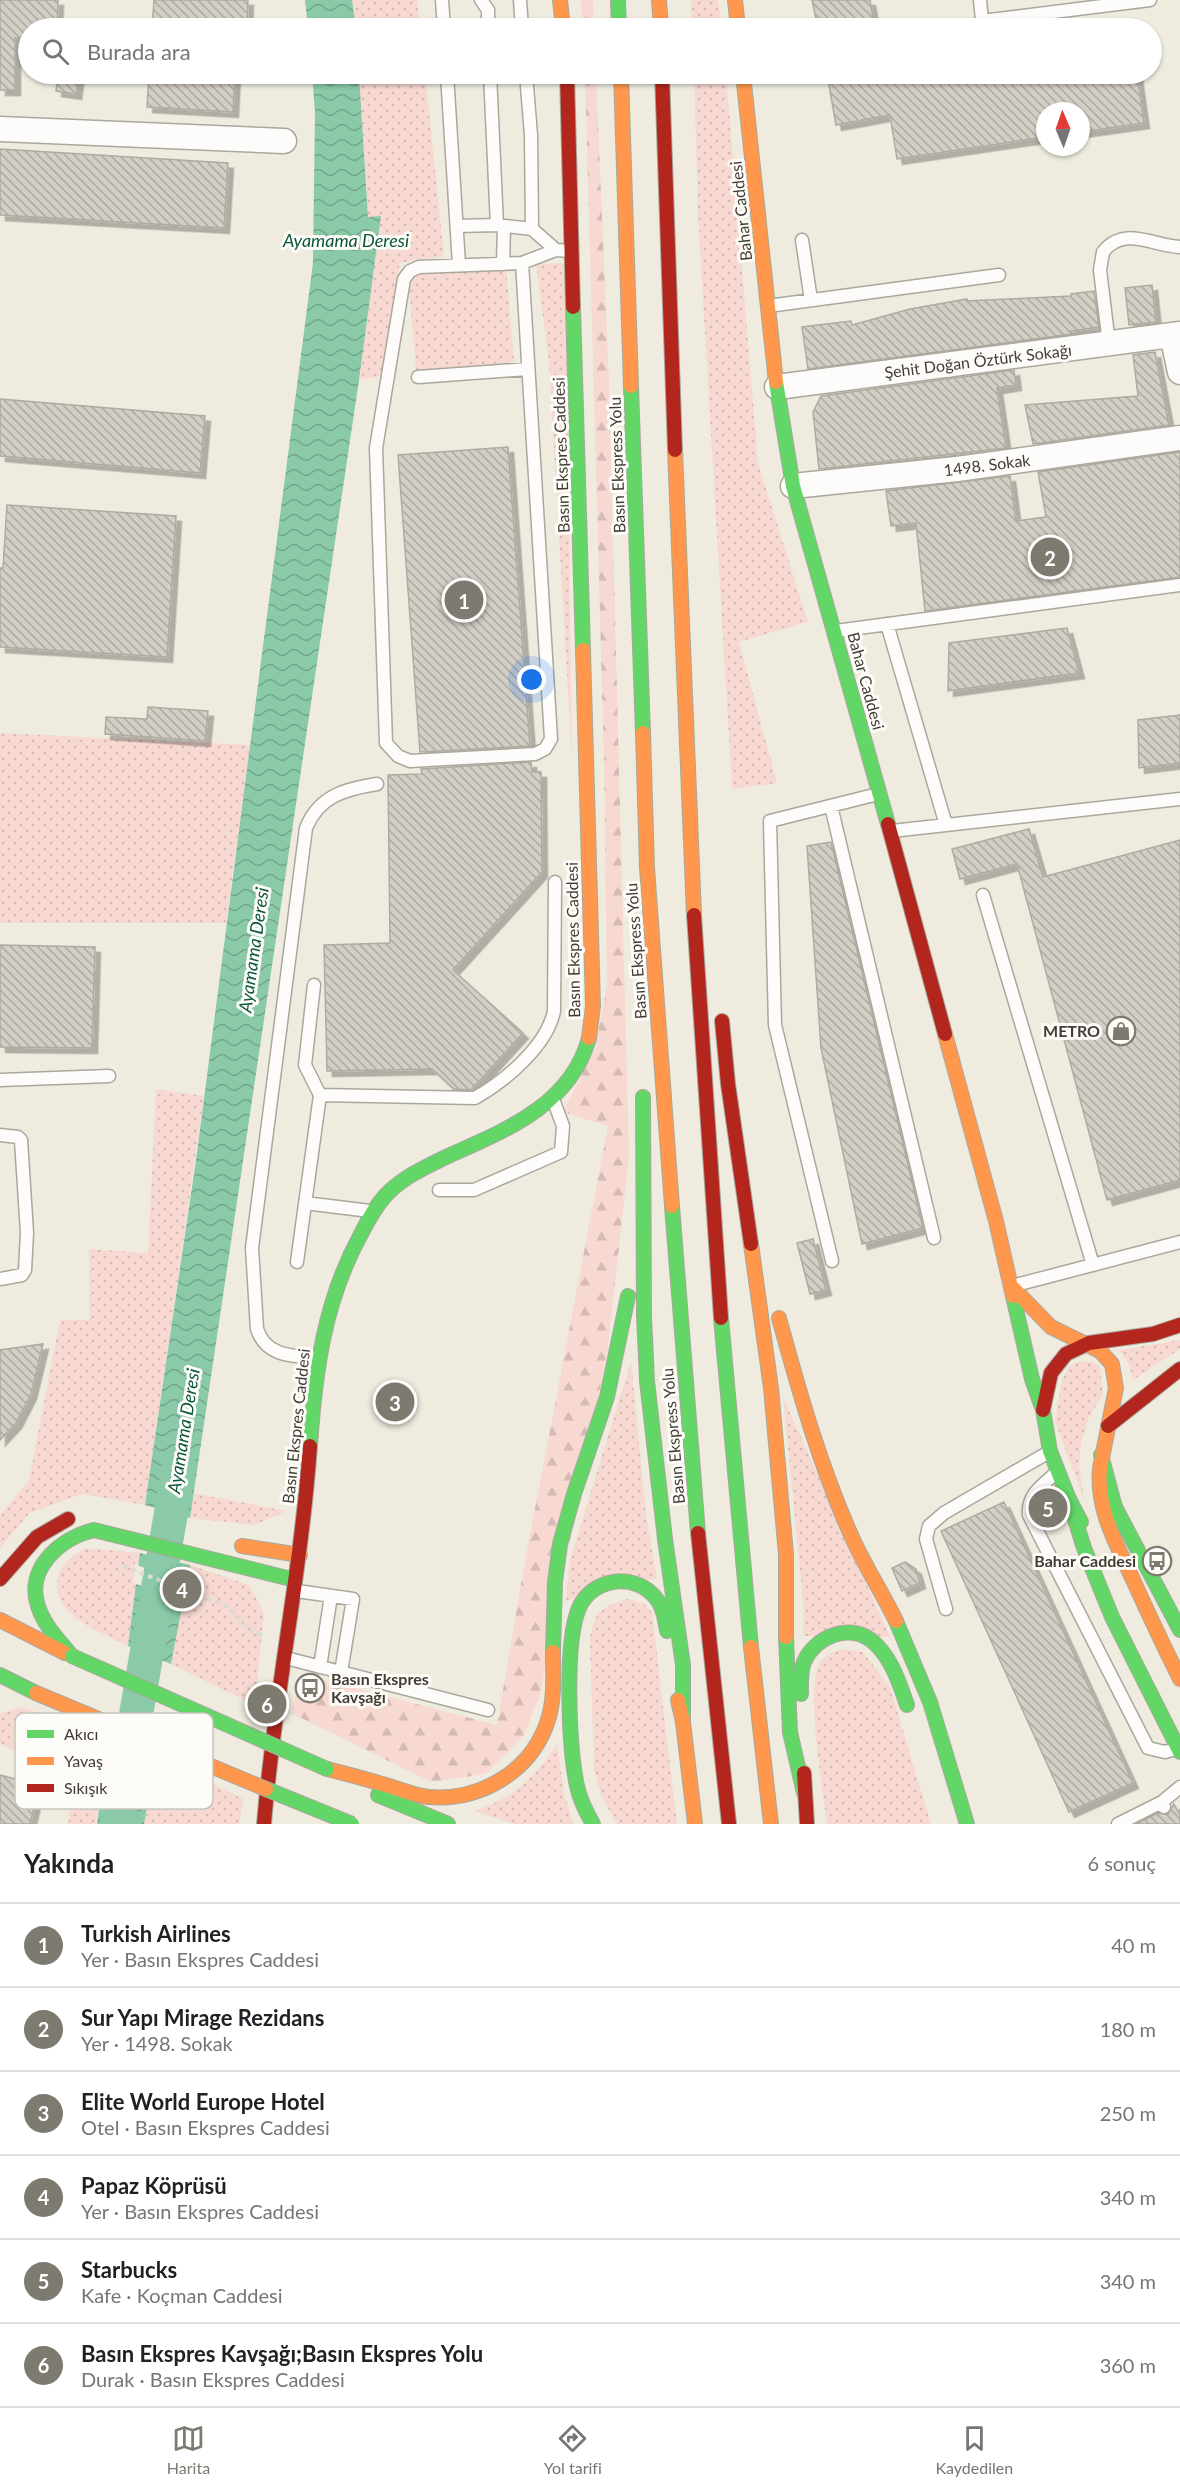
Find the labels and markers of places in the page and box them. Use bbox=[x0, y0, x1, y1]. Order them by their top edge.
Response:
pin: 2 bbox=[1030, 534, 1070, 580]
pin: 1 bbox=[444, 578, 484, 622]
shop icon: METRO bbox=[1105, 1015, 1137, 1047]
place label: METRO bbox=[1043, 1021, 1100, 1040]
pin: 3 bbox=[376, 1380, 414, 1424]
pin: 5 bbox=[1028, 1486, 1068, 1530]
bus stop icon: Bahar Caddesi bbox=[1141, 1545, 1173, 1577]
place label: Bahar Caddesi bbox=[1034, 1551, 1136, 1570]
pin: 4 bbox=[162, 1566, 201, 1612]
place label: Basın Ekspres Kavşağı bbox=[331, 1669, 429, 1706]
bus stop icon: Basın Ekspres Kavşağı bbox=[294, 1672, 326, 1704]
pin: 6 bbox=[248, 1682, 286, 1726]

